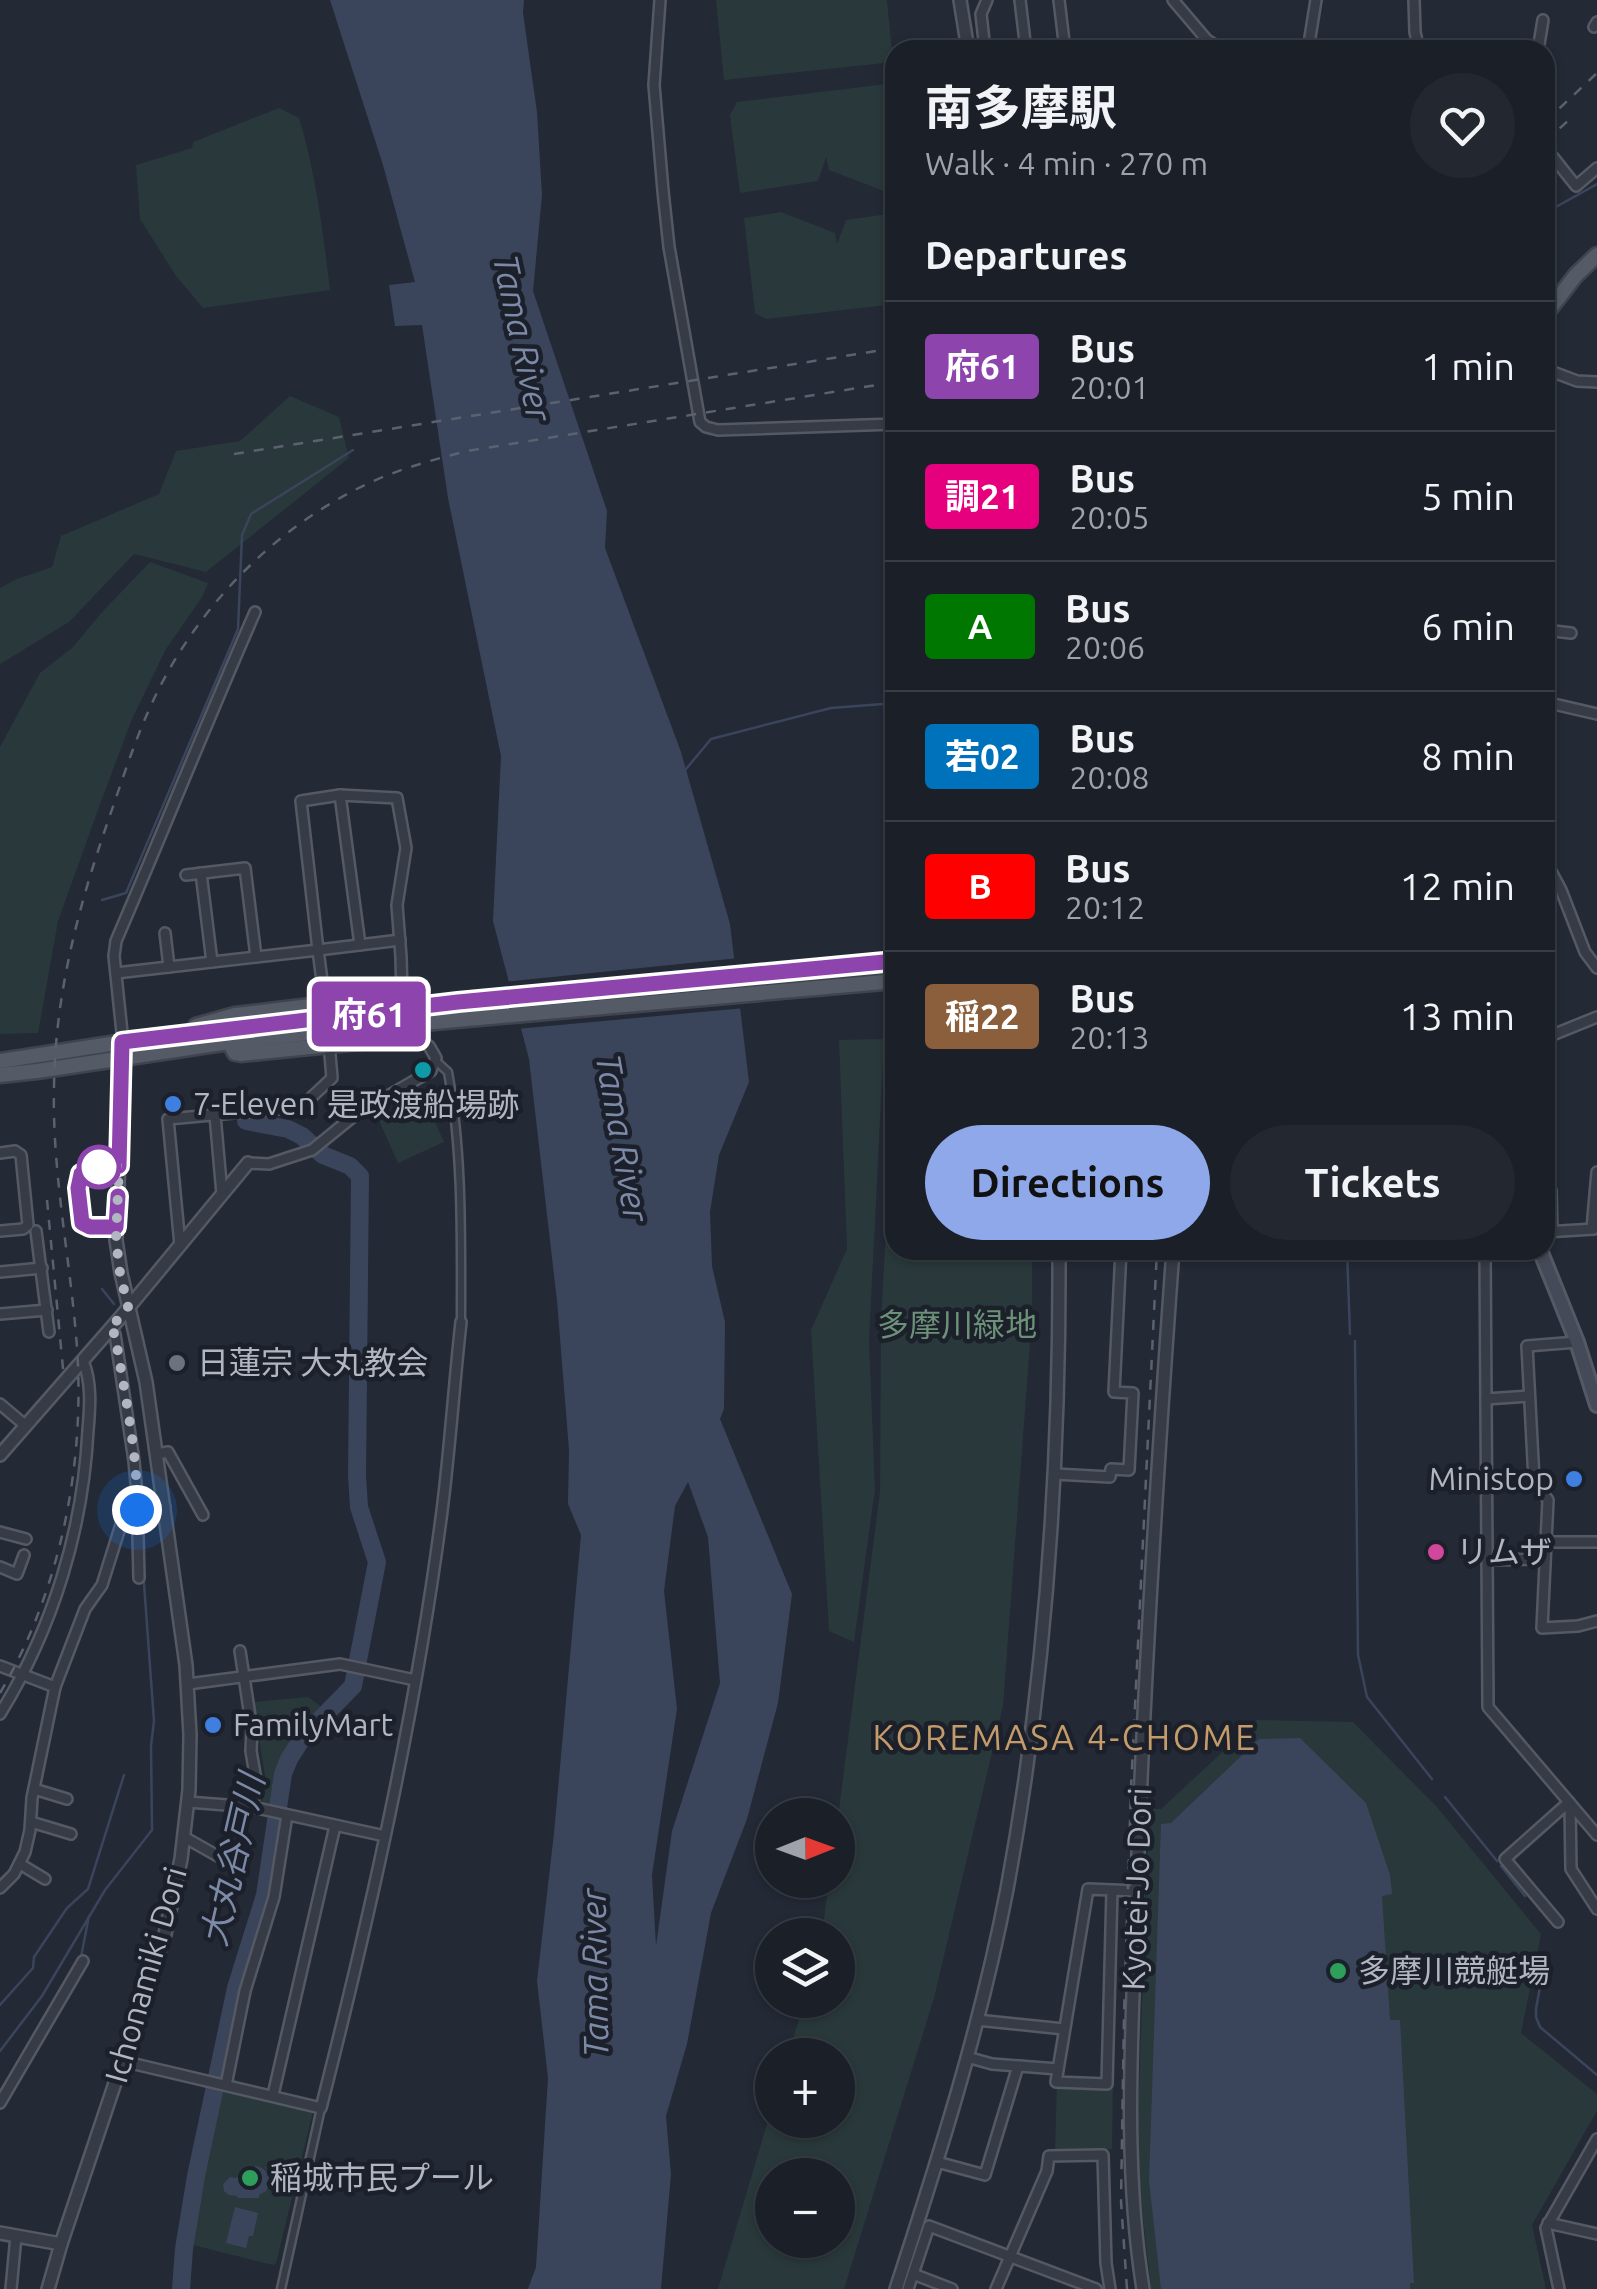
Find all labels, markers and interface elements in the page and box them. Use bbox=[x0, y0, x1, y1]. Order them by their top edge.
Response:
button: heart bbox=[1410, 73, 1515, 178]
text: 南多摩駅 bbox=[925, 80, 1117, 134]
text: Walk · 4 min · 270 m bbox=[925, 145, 1208, 181]
text: Departures bbox=[925, 234, 1127, 276]
water label: Tama River bbox=[486, 251, 561, 426]
text: Bus bbox=[1069, 327, 1135, 369]
text: 1 min bbox=[1421, 345, 1515, 387]
text: 府61 bbox=[945, 346, 1019, 386]
text: 20:01 bbox=[1069, 369, 1150, 405]
text: Bus bbox=[1069, 457, 1135, 499]
text: 5 min bbox=[1421, 475, 1515, 517]
text: 調21 bbox=[945, 476, 1019, 516]
text: 20:05 bbox=[1069, 499, 1150, 535]
text: Bus bbox=[1065, 587, 1130, 629]
text: 6 min bbox=[1421, 605, 1515, 647]
text: A bbox=[968, 606, 992, 646]
text: 20:06 bbox=[1065, 629, 1145, 665]
text: Bus bbox=[1069, 717, 1135, 759]
text: 8 min bbox=[1421, 735, 1515, 777]
text: 若02 bbox=[945, 736, 1019, 776]
text: 20:08 bbox=[1069, 759, 1150, 795]
text: Bus bbox=[1065, 847, 1130, 889]
text: 12 min bbox=[1400, 865, 1515, 907]
text: B bbox=[968, 866, 992, 906]
text: 20:12 bbox=[1065, 889, 1145, 925]
text: Bus bbox=[1069, 977, 1135, 1019]
line badge: 府61 bbox=[312, 982, 426, 1046]
text: 府61 bbox=[332, 994, 406, 1034]
text: 13 min bbox=[1400, 995, 1515, 1037]
text: 稲22 bbox=[945, 996, 1019, 1036]
text: 20:13 bbox=[1069, 1019, 1150, 1055]
water label: Tama River bbox=[589, 1051, 658, 1226]
marker: 是政渡船場跡 bbox=[412, 1059, 434, 1081]
place label: 7-Eleven bbox=[193, 1085, 316, 1121]
place label: 是政渡船場跡 bbox=[327, 1086, 519, 1122]
marker: 7-Eleven bbox=[162, 1093, 184, 1115]
button: Directions bbox=[925, 1125, 1210, 1240]
button: Tickets bbox=[1230, 1125, 1515, 1240]
unlabelled marker bbox=[78, 1146, 120, 1188]
park label: 多摩川緑地 bbox=[877, 1306, 1037, 1342]
place label: 日蓮宗 大丸教会 bbox=[197, 1344, 428, 1380]
marker: 日蓮宗 大丸教会 bbox=[166, 1352, 188, 1374]
place label: Ministop bbox=[1429, 1460, 1554, 1496]
marker: Ministop bbox=[1563, 1468, 1585, 1490]
your location bbox=[112, 1485, 162, 1535]
place label: リムザ bbox=[1456, 1533, 1552, 1569]
marker: リムザ bbox=[1425, 1541, 1447, 1563]
place label: FamilyMart bbox=[233, 1706, 394, 1742]
marker: FamilyMart bbox=[202, 1714, 224, 1736]
district label: KOREMASA 4-CHOME bbox=[873, 1717, 1257, 1757]
water label: 大丸谷戸川 bbox=[193, 1766, 272, 1950]
street label: Kyotei-Jo Dori bbox=[1114, 1787, 1158, 1991]
north arrow bbox=[755, 1798, 855, 1898]
map controls bbox=[755, 1798, 855, 2258]
street label: Ichonamiki Dori bbox=[97, 1863, 193, 2087]
water label: Tama River bbox=[572, 1886, 615, 2058]
button: layers bbox=[755, 1918, 855, 2018]
place label: 多摩川競艇場 bbox=[1358, 1952, 1550, 1988]
marker: 多摩川競艇場 bbox=[1327, 1960, 1349, 1982]
button: + bbox=[755, 2038, 855, 2138]
button: − bbox=[755, 2158, 855, 2258]
place label: 稲城市民プール bbox=[270, 2159, 494, 2195]
marker: 稲城市民プール bbox=[239, 2167, 261, 2189]

